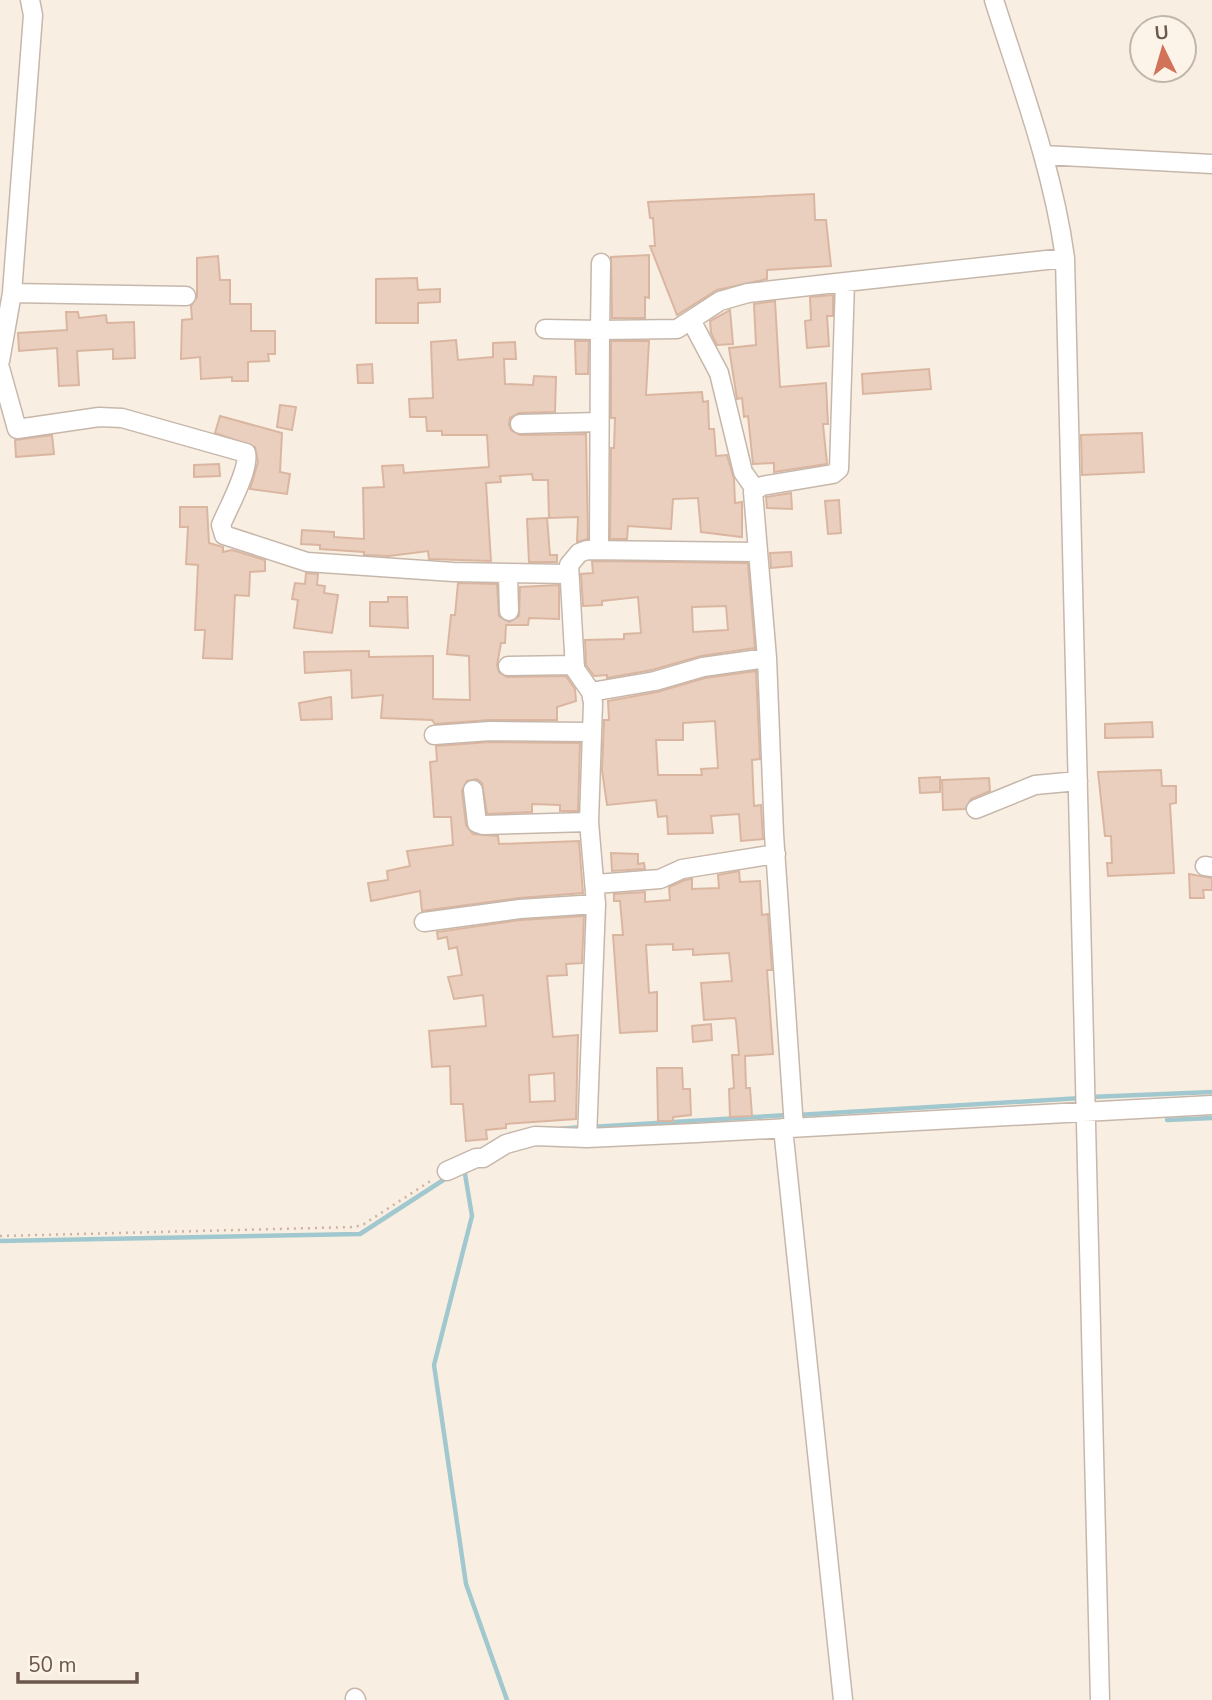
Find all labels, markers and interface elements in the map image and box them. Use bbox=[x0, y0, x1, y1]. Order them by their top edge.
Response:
north arrow bbox=[1128, 14, 1198, 84]
text: U bbox=[1153, 19, 1170, 47]
scale bar bbox=[18, 1640, 136, 1684]
text: 50 m bbox=[28, 1651, 77, 1679]

